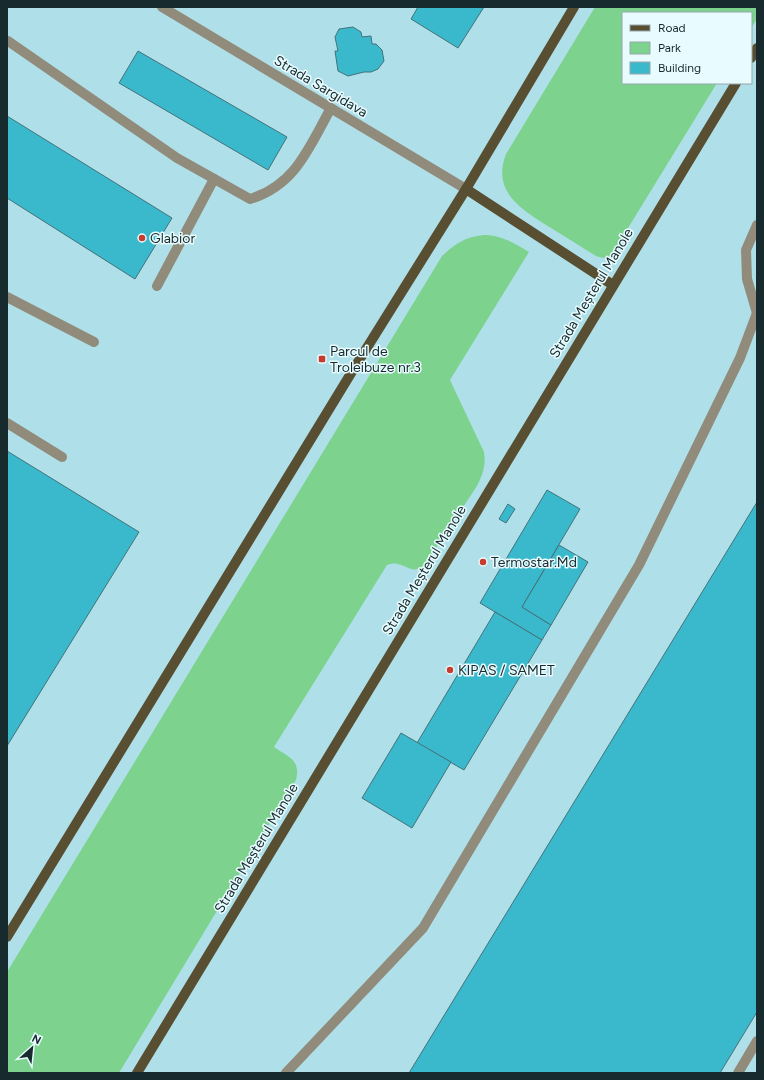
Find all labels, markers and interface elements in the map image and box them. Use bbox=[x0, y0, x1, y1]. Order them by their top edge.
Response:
legend bbox=[622, 12, 752, 84]
text: Road bbox=[658, 21, 686, 35]
text: Park bbox=[658, 41, 681, 55]
street label: Strada Sargidava bbox=[271, 52, 371, 121]
text: Building bbox=[658, 61, 701, 75]
street label: Strada Meșterul Manole bbox=[546, 225, 637, 361]
place label: Glabior bbox=[150, 230, 195, 247]
marker: Glabior bbox=[137, 233, 147, 243]
place label: Parcul de Troleibuze nr.3 bbox=[330, 343, 421, 376]
marker: Parcul de Troleibuze nr.3 bbox=[317, 354, 327, 364]
street label: Strada Meșterul Manole bbox=[379, 502, 470, 638]
place label: Termostar.Md bbox=[491, 554, 577, 571]
marker: Termostar.Md bbox=[478, 557, 488, 567]
place label: KIPAS / SAMET bbox=[458, 662, 555, 679]
marker: KIPAS / SAMET bbox=[445, 665, 455, 675]
street label: Strada Meșterul Manole bbox=[211, 780, 302, 916]
north arrow bbox=[12, 1028, 52, 1068]
text: N bbox=[30, 1032, 43, 1047]

